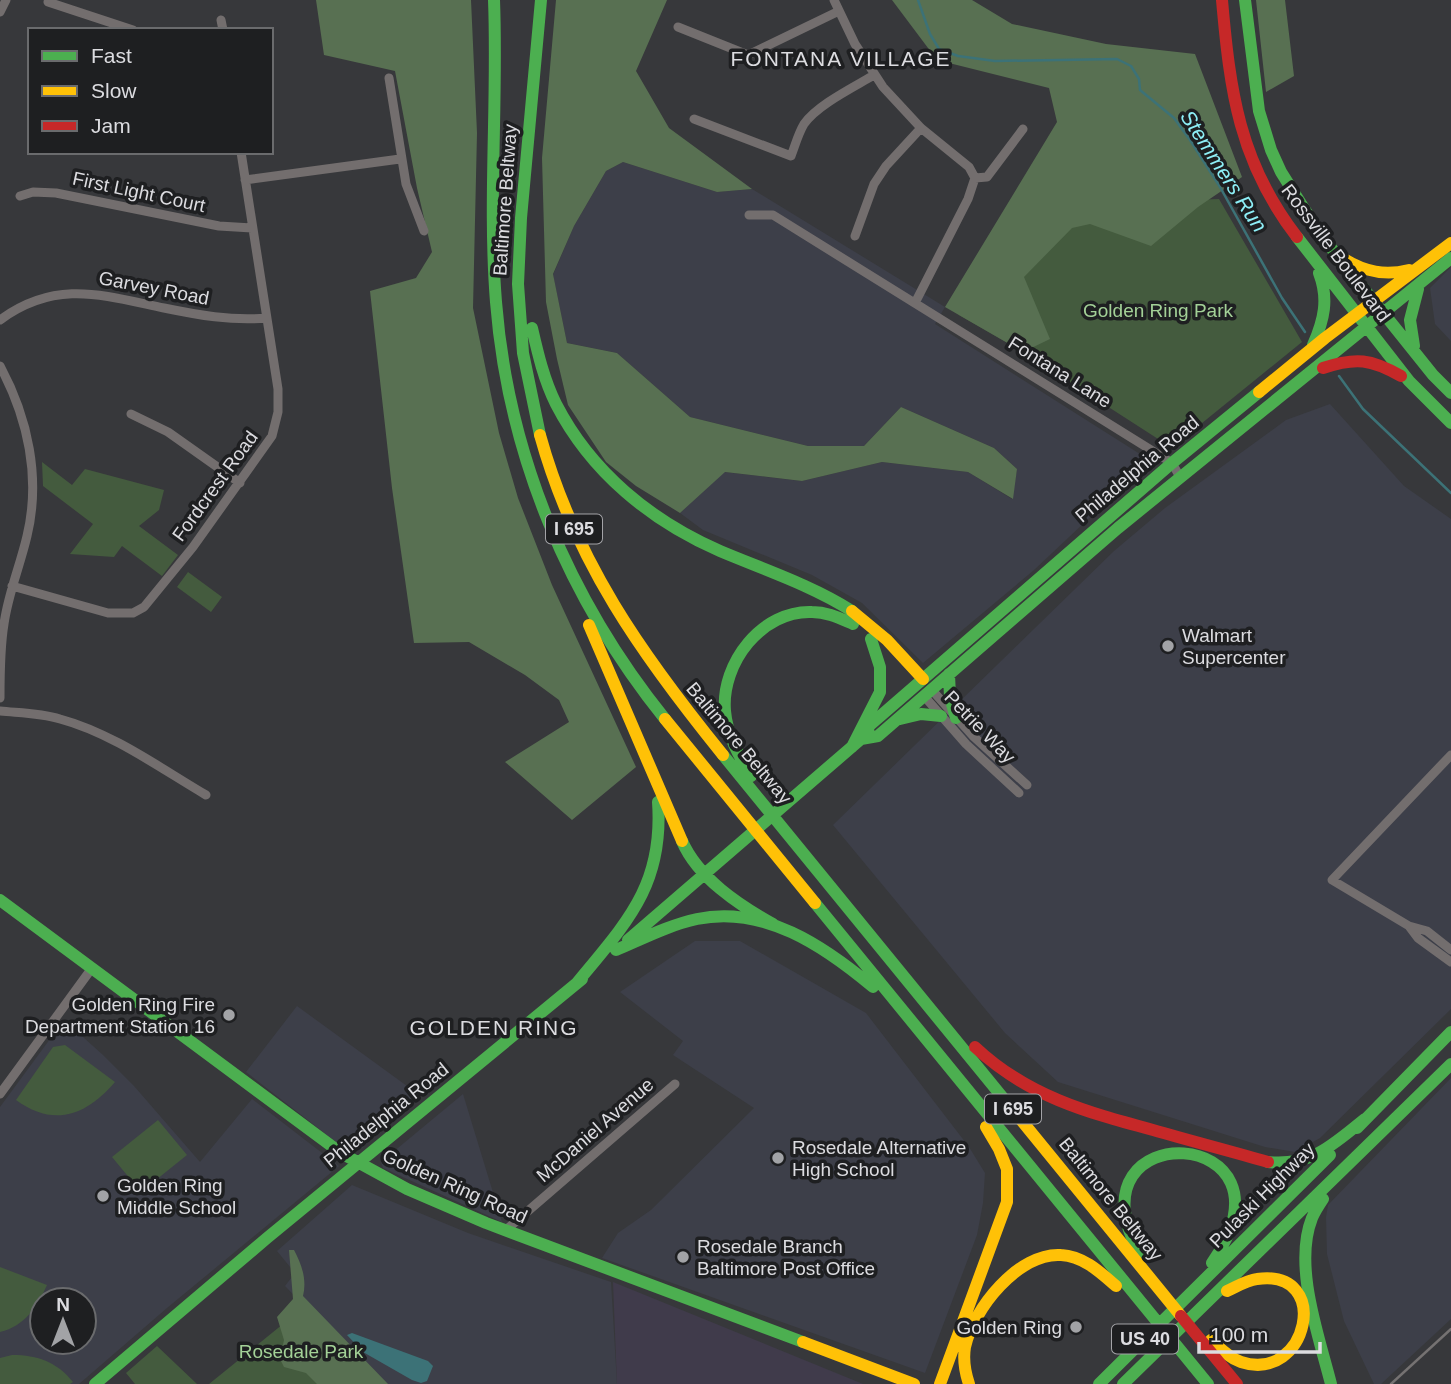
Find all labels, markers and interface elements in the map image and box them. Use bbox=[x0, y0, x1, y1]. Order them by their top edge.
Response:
legend bbox=[28, 28, 273, 154]
text: Fast bbox=[91, 44, 132, 67]
district label: FONTANA VILLAGE bbox=[731, 47, 952, 70]
text: Slow bbox=[91, 79, 137, 102]
water label: Stemmers Run bbox=[1176, 106, 1272, 236]
text: Jam bbox=[91, 114, 131, 137]
street label: Baltimore Beltway bbox=[489, 123, 521, 277]
street label: First Light Court bbox=[71, 168, 208, 216]
street label: Rossville Boulevard bbox=[1277, 180, 1395, 326]
street label: Garvey Road bbox=[97, 267, 211, 309]
park label: Golden Ring Park bbox=[1083, 300, 1233, 321]
street label: Fontana Lane bbox=[1005, 332, 1115, 412]
street label: Philadelphia Road bbox=[1071, 411, 1203, 527]
street label: Fordcrest Road bbox=[168, 427, 262, 545]
road number: I 695 bbox=[546, 514, 602, 544]
place label: Walmart Supercenter bbox=[1182, 625, 1286, 668]
marker: Walmart Supercenter bbox=[1160, 638, 1176, 654]
street label: Baltimore Beltway bbox=[682, 678, 796, 808]
street label: Petrie Way bbox=[940, 687, 1020, 768]
place label: Golden Ring Fire Department Station 16 bbox=[25, 994, 215, 1037]
marker: Golden Ring Fire Department Station 16 bbox=[221, 1007, 237, 1023]
district label: GOLDEN RING bbox=[409, 1016, 579, 1039]
street label: Philadelphia Road bbox=[319, 1058, 453, 1172]
street label: McDaniel Avenue bbox=[532, 1074, 658, 1186]
road number: I 695 bbox=[985, 1094, 1041, 1124]
street label: Baltimore Beltway bbox=[1055, 1133, 1167, 1265]
place label: Rosedale Alternative High School bbox=[792, 1137, 966, 1180]
street label: Pulaski Highway bbox=[1205, 1138, 1319, 1252]
street label: Golden Ring Road bbox=[379, 1145, 531, 1227]
marker: Rosedale Alternative High School bbox=[770, 1150, 786, 1166]
place label: Golden Ring Middle School bbox=[117, 1175, 236, 1218]
marker: Golden Ring Middle School bbox=[95, 1188, 111, 1204]
place label: Rosedale Branch Baltimore Post Office bbox=[697, 1236, 875, 1279]
marker: Rosedale Branch Baltimore Post Office bbox=[675, 1249, 691, 1265]
north arrow bbox=[28, 1286, 98, 1356]
text: N bbox=[56, 1294, 70, 1315]
scale bar bbox=[1199, 1310, 1320, 1354]
place label: Golden Ring bbox=[956, 1317, 1062, 1338]
marker: Golden Ring bbox=[1068, 1319, 1084, 1335]
text: 100 m bbox=[1210, 1323, 1268, 1346]
road number: US 40 bbox=[1112, 1324, 1178, 1354]
park label: Rosedale Park bbox=[239, 1341, 364, 1362]

